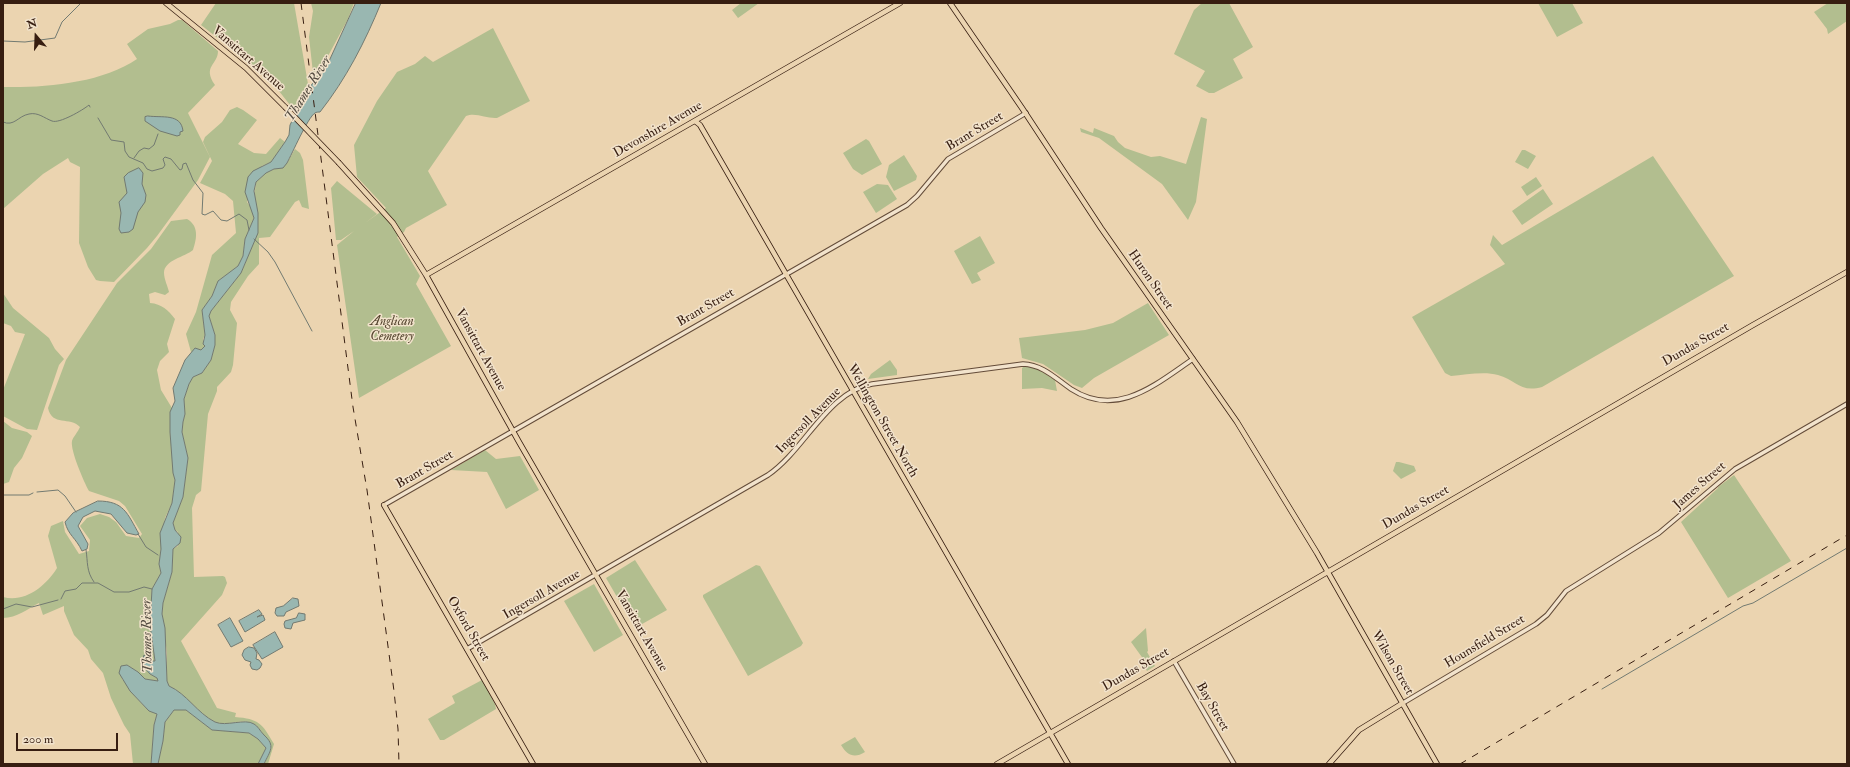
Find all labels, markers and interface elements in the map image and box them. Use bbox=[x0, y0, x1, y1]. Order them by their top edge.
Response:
north arrow bbox=[16, 16, 56, 56]
text: N bbox=[25, 16, 39, 32]
street label: Vansittart Avenue bbox=[208, 23, 288, 95]
water label: Thames River bbox=[282, 53, 336, 125]
street label: Devonshire Avenue bbox=[611, 98, 705, 162]
street label: Brant Street bbox=[944, 109, 1006, 155]
street label: Huron Street bbox=[1124, 247, 1176, 313]
street label: Brant Street bbox=[675, 285, 737, 331]
street label: Vansittart Avenue bbox=[451, 306, 509, 394]
park label: Anglican Cemetery bbox=[370, 314, 414, 345]
street label: Dundas Street bbox=[1660, 320, 1732, 370]
street label: Wellington Street North bbox=[843, 362, 921, 480]
street label: Ingersoll Avenue bbox=[773, 385, 845, 457]
street label: Brant Street bbox=[394, 447, 456, 493]
street label: James Street bbox=[1671, 459, 1729, 513]
street label: Dundas Street bbox=[1380, 483, 1452, 533]
street label: Ingersoll Avenue bbox=[501, 567, 583, 623]
street label: Vansittart Avenue bbox=[611, 588, 671, 674]
street label: Oxford Street bbox=[443, 594, 493, 664]
water label: Thames River bbox=[139, 599, 157, 673]
street label: Hounsfield Street bbox=[1442, 612, 1528, 672]
street label: Wilson Street bbox=[1367, 628, 1417, 698]
street label: Dundas Street bbox=[1100, 645, 1172, 695]
street label: Bay Street bbox=[1192, 680, 1232, 734]
scale bar bbox=[18, 725, 120, 751]
text: 200 m bbox=[23, 732, 53, 747]

